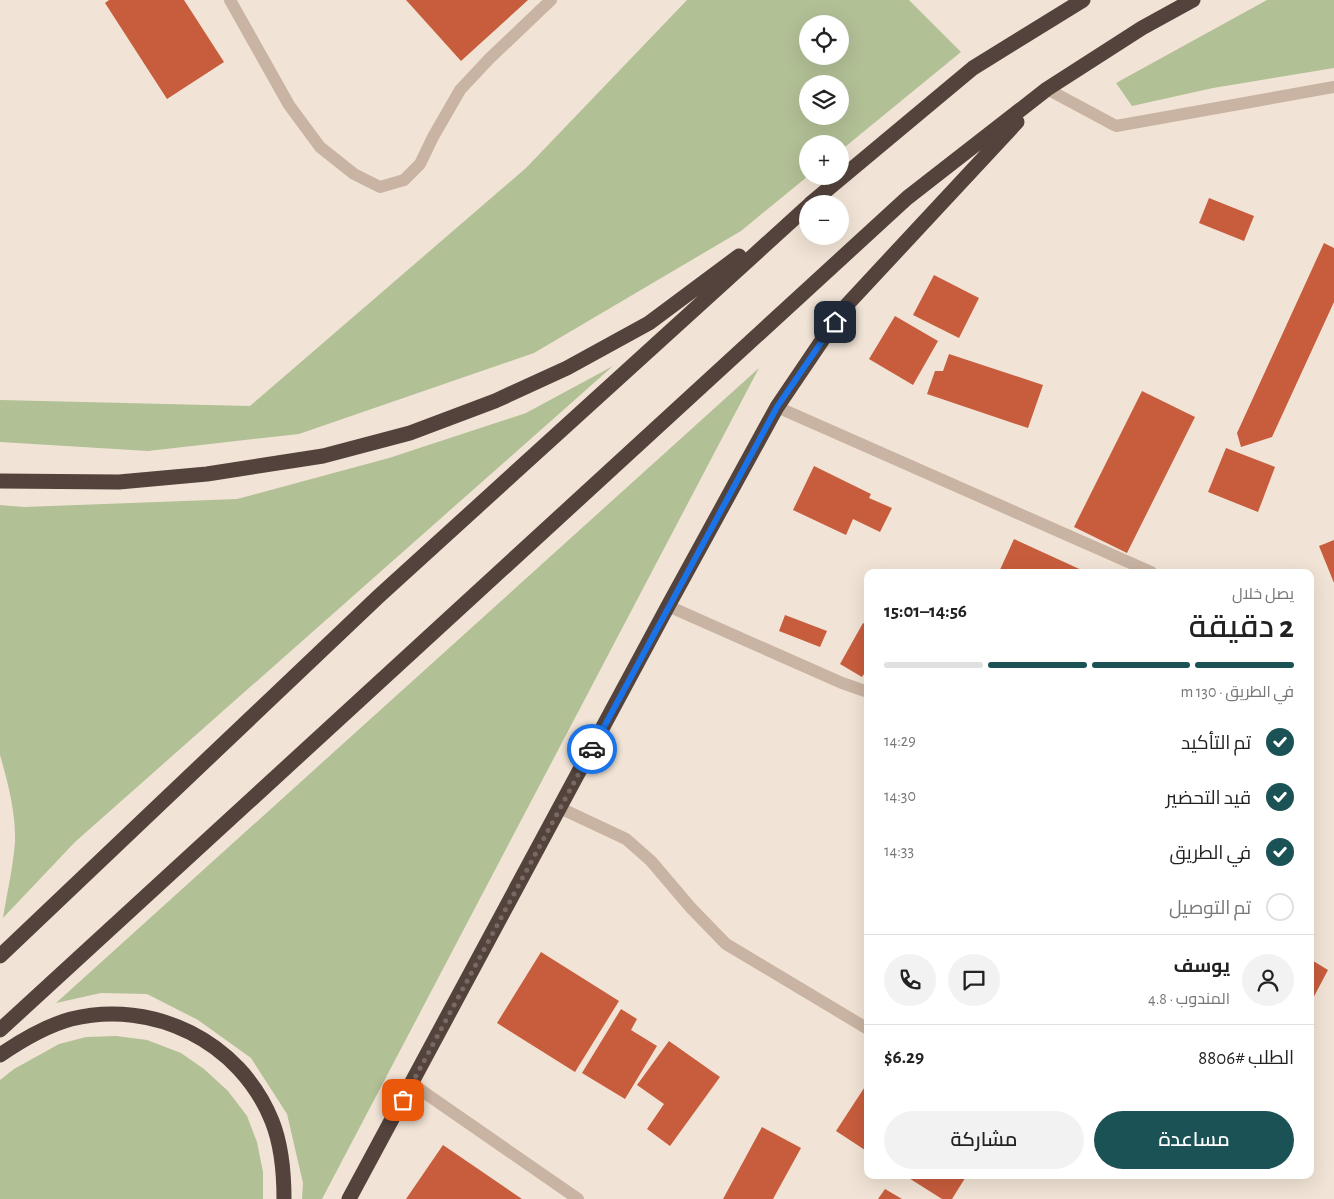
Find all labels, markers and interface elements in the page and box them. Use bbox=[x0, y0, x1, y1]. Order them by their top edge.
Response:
map controls bbox=[799, 15, 849, 245]
button: locate bbox=[799, 15, 849, 65]
button: layers bbox=[799, 75, 849, 125]
button: + bbox=[799, 135, 849, 185]
button: − bbox=[799, 195, 849, 245]
pin bbox=[814, 301, 856, 343]
icon: home bbox=[821, 308, 849, 336]
text: يصل خلال bbox=[1232, 586, 1294, 602]
text: 14:56–15:01 bbox=[884, 602, 967, 621]
text: 2 دقيقة bbox=[1189, 611, 1294, 643]
text: في الطريق · 130 m bbox=[1180, 684, 1294, 700]
courier bbox=[567, 724, 617, 774]
icon: check bbox=[1266, 728, 1294, 756]
text: 14:29 bbox=[884, 733, 916, 749]
text: تم التأكيد bbox=[1181, 734, 1251, 753]
icon: car bbox=[578, 735, 606, 763]
icon: check bbox=[1266, 783, 1294, 811]
text: 14:30 bbox=[884, 788, 916, 804]
text: قيد التحضير bbox=[1166, 789, 1251, 808]
icon: check bbox=[1266, 838, 1294, 866]
text: 14:33 bbox=[884, 843, 914, 859]
text: في الطريق bbox=[1169, 844, 1251, 863]
text: تم التوصيل bbox=[1169, 899, 1251, 918]
button: phone bbox=[884, 954, 936, 1006]
button: chat bbox=[948, 954, 1000, 1006]
button: person bbox=[1242, 954, 1294, 1006]
text: يوسف bbox=[1174, 957, 1230, 976]
text: المندوب · 4.8 bbox=[1148, 991, 1230, 1007]
text: $6.29 bbox=[884, 1048, 924, 1067]
text: الطلب #8806 bbox=[1198, 1049, 1294, 1068]
pin bbox=[382, 1079, 424, 1121]
icon: bag bbox=[389, 1086, 417, 1114]
button: مشاركة bbox=[884, 1111, 1084, 1169]
button: مساعدة bbox=[1094, 1111, 1294, 1169]

